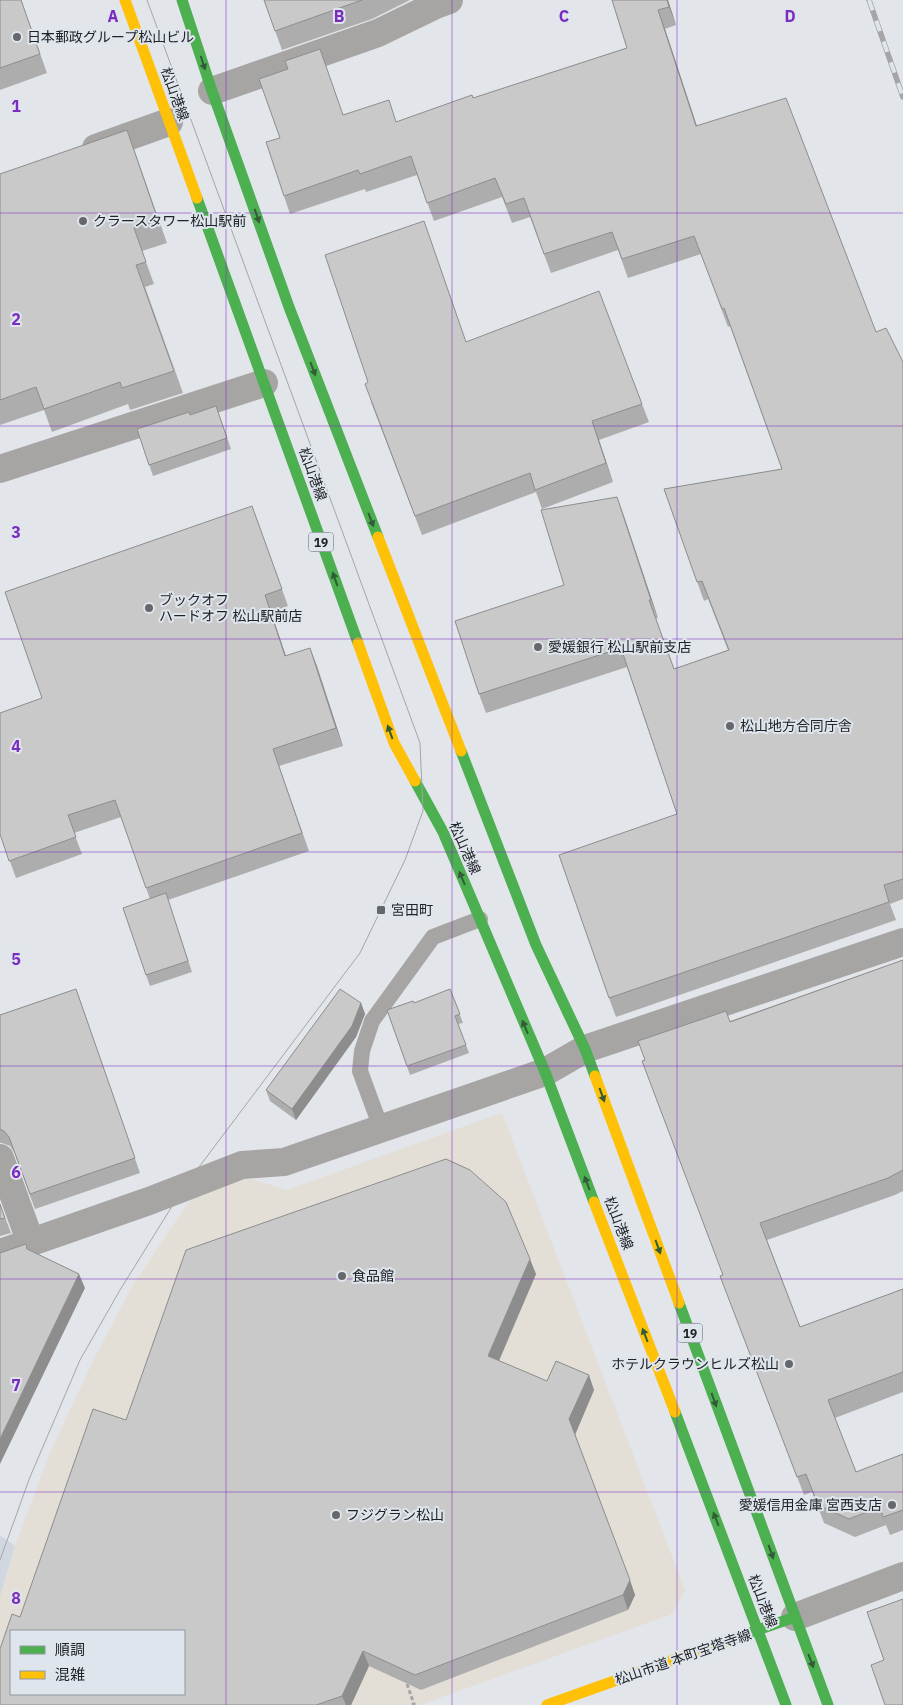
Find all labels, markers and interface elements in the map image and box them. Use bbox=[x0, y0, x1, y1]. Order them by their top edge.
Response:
text: A bbox=[108, 6, 119, 26]
text: B bbox=[334, 6, 345, 26]
text: C bbox=[559, 6, 569, 26]
text: D bbox=[784, 6, 796, 26]
place label: 日本郵政グループ松山ビル bbox=[27, 28, 194, 46]
marker: 日本郵政グループ松山ビル bbox=[11, 31, 23, 43]
one-way arrow bbox=[200, 56, 208, 71]
street label: 松山港線 bbox=[157, 65, 193, 123]
text: 1 bbox=[11, 96, 21, 116]
one-way arrow bbox=[254, 209, 261, 224]
place label: クラースタワー松山駅前 bbox=[93, 212, 246, 230]
marker: クラースタワー松山駅前 bbox=[77, 215, 89, 227]
text: 2 bbox=[11, 309, 21, 329]
one-way arrow bbox=[309, 362, 317, 377]
street label: 松山港線 bbox=[295, 445, 331, 503]
one-way arrow bbox=[368, 513, 376, 528]
text: 3 bbox=[11, 522, 21, 542]
road number: 19 bbox=[308, 532, 334, 552]
one-way arrow bbox=[331, 571, 339, 586]
place label: ブックオフ ハードオフ 松山駅前店 bbox=[159, 591, 302, 625]
marker: ブックオフ ハードオフ 松山駅前店 bbox=[143, 602, 155, 614]
place label: 愛媛銀行 松山駅前支店 bbox=[548, 638, 691, 656]
marker: 愛媛銀行 松山駅前支店 bbox=[532, 641, 544, 653]
place label: 松山地方合同庁舎 bbox=[740, 717, 852, 735]
marker: 松山地方合同庁舎 bbox=[724, 720, 736, 732]
one-way arrow bbox=[386, 724, 394, 739]
text: 4 bbox=[11, 736, 21, 756]
street label: 松山港線 bbox=[445, 819, 485, 877]
one-way arrow bbox=[458, 870, 466, 885]
place label: 宮田町 bbox=[391, 901, 433, 919]
marker: 宮田町 bbox=[375, 904, 387, 916]
text: 5 bbox=[11, 949, 21, 969]
one-way arrow bbox=[521, 1020, 529, 1034]
one-way arrow bbox=[598, 1088, 606, 1103]
text: 6 bbox=[11, 1162, 21, 1182]
one-way arrow bbox=[583, 1175, 591, 1190]
street label: 松山港線 bbox=[601, 1194, 637, 1252]
one-way arrow bbox=[654, 1240, 662, 1255]
place label: 食品館 bbox=[352, 1267, 394, 1285]
marker: 食品館 bbox=[336, 1270, 348, 1282]
road number: 19 bbox=[678, 1324, 702, 1342]
one-way arrow bbox=[641, 1327, 649, 1342]
place label: ホテルクラウンヒルズ松山 bbox=[611, 1355, 779, 1373]
marker: ホテルクラウンヒルズ松山 bbox=[783, 1358, 795, 1370]
text: 7 bbox=[11, 1375, 21, 1395]
one-way arrow bbox=[711, 1392, 719, 1407]
place label: 愛媛信用金庫 宮西支店 bbox=[739, 1496, 882, 1514]
marker: 愛媛信用金庫 宮西支店 bbox=[886, 1499, 898, 1511]
place label: フジグラン松山 bbox=[346, 1506, 444, 1524]
marker: フジグラン松山 bbox=[330, 1509, 342, 1521]
one-way arrow bbox=[712, 1512, 719, 1527]
one-way arrow bbox=[767, 1545, 775, 1560]
street label: 松山港線 bbox=[745, 1572, 781, 1630]
text: 8 bbox=[11, 1588, 21, 1608]
street label: 松山市道 本町宝塔寺線 bbox=[612, 1625, 754, 1689]
legend bbox=[10, 1630, 185, 1695]
text: 順調 bbox=[55, 1640, 85, 1659]
one-way arrow bbox=[808, 1654, 816, 1668]
text: 混雑 bbox=[55, 1665, 85, 1684]

